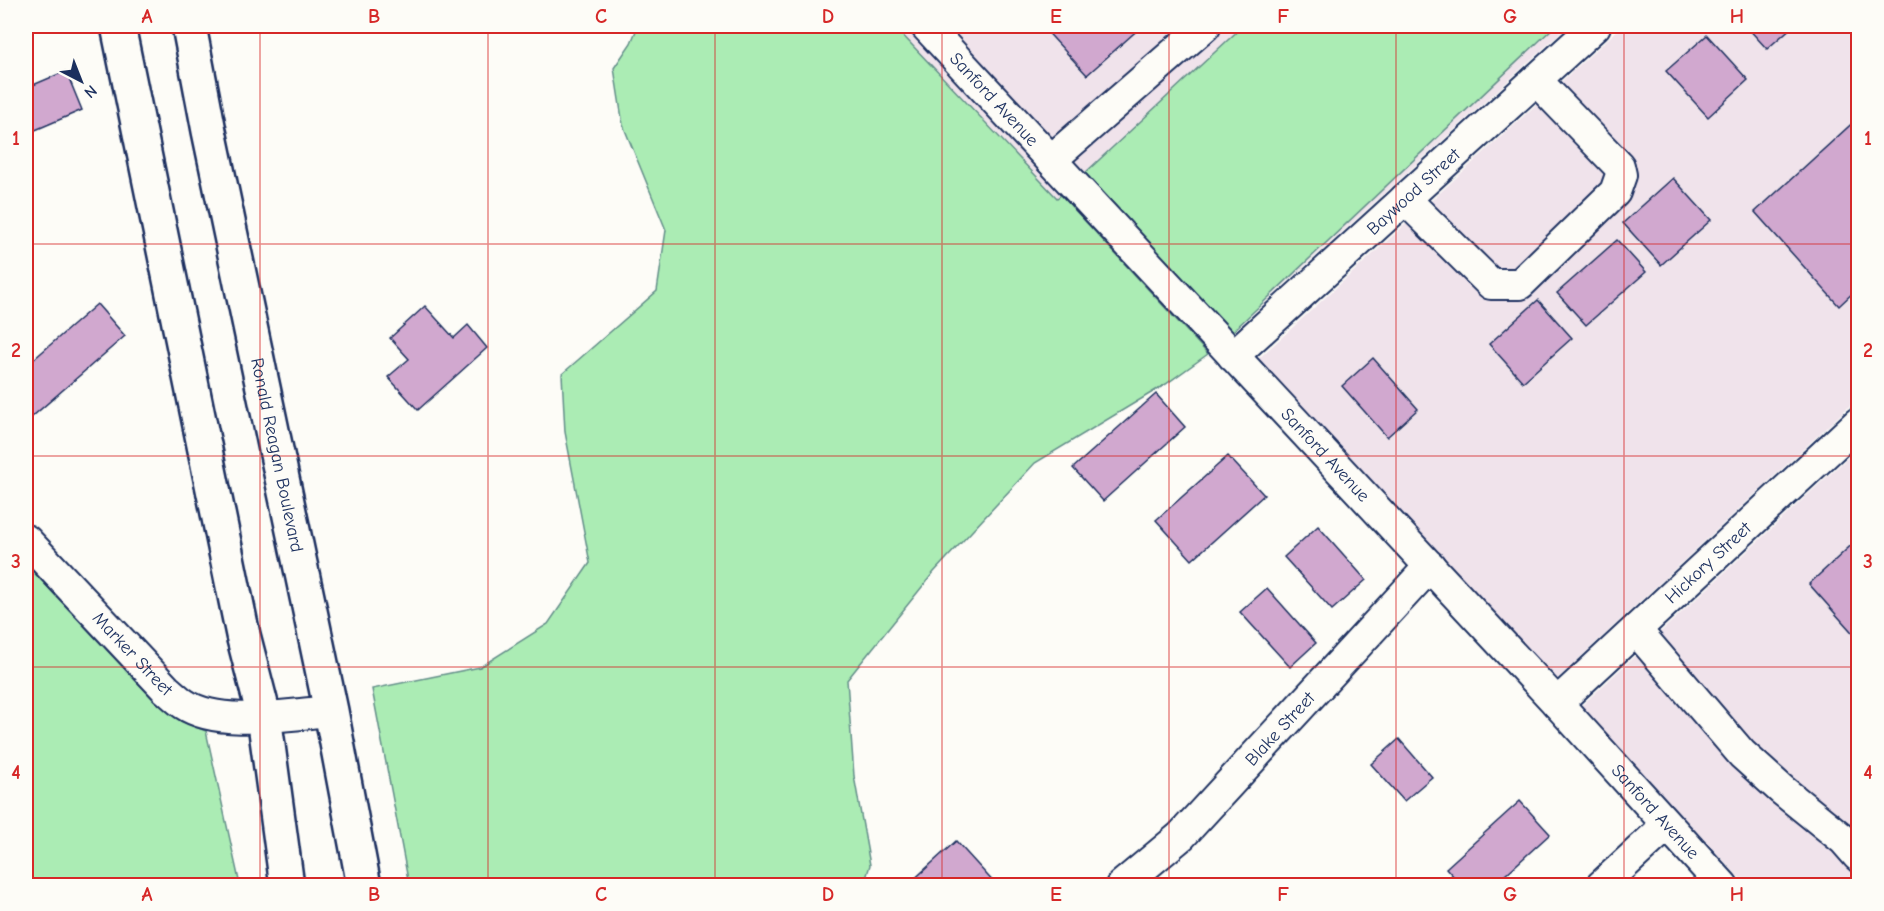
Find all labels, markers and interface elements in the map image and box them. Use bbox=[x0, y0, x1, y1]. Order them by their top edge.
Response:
text: A bbox=[141, 5, 153, 28]
text: B bbox=[368, 5, 380, 28]
text: C bbox=[595, 5, 607, 28]
text: D bbox=[822, 5, 834, 28]
text: E bbox=[1050, 5, 1062, 28]
text: F bbox=[1277, 5, 1289, 28]
text: G bbox=[1503, 5, 1517, 28]
text: H bbox=[1730, 5, 1744, 28]
street label: Sanford Avenue bbox=[945, 48, 1043, 151]
north arrow bbox=[51, 51, 111, 111]
text: N bbox=[80, 81, 100, 102]
text: 1 bbox=[12, 127, 20, 150]
text: 1 bbox=[1864, 127, 1872, 150]
street label: Baywood Street bbox=[1363, 144, 1465, 240]
text: 2 bbox=[11, 339, 21, 362]
text: 2 bbox=[1863, 339, 1873, 362]
street label: Ronald Reagan Boulevard bbox=[246, 356, 307, 554]
street label: Sanford Avenue bbox=[1276, 404, 1374, 506]
street label: Hickory Street bbox=[1661, 517, 1756, 608]
text: 3 bbox=[11, 550, 21, 573]
text: 3 bbox=[1863, 550, 1873, 573]
street label: Marker Street bbox=[88, 608, 177, 701]
street label: Blake Street bbox=[1241, 687, 1320, 770]
street label: Sanford Avenue bbox=[1607, 760, 1703, 864]
text: 4 bbox=[11, 761, 21, 784]
text: 4 bbox=[1863, 761, 1873, 784]
text: A bbox=[141, 883, 153, 906]
text: B bbox=[368, 883, 380, 906]
text: C bbox=[595, 883, 607, 906]
text: D bbox=[822, 883, 834, 906]
text: E bbox=[1050, 883, 1062, 906]
text: F bbox=[1277, 883, 1289, 906]
text: G bbox=[1503, 883, 1517, 906]
text: H bbox=[1730, 883, 1744, 906]

